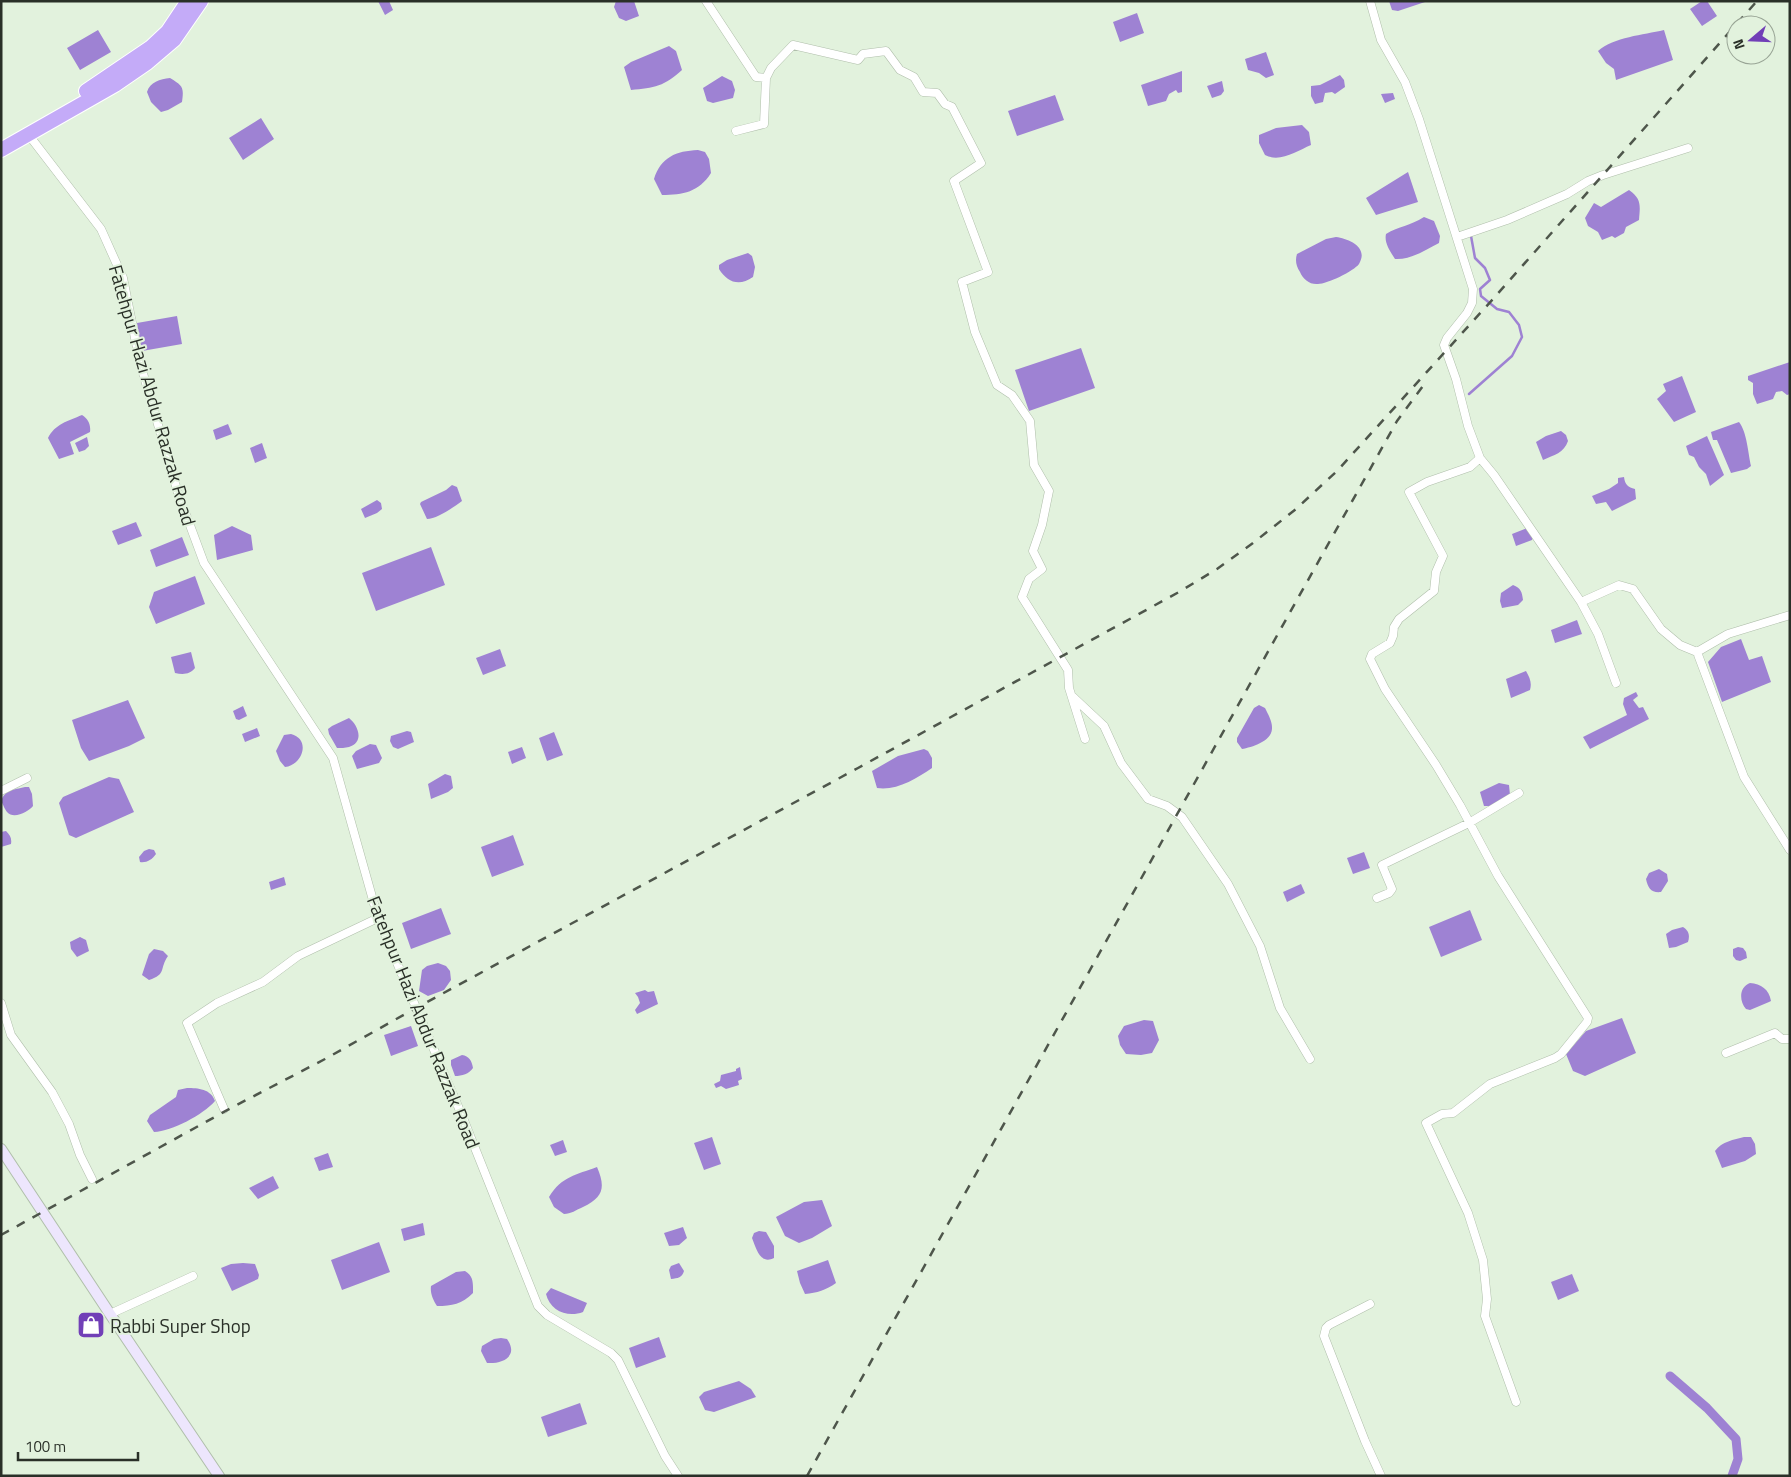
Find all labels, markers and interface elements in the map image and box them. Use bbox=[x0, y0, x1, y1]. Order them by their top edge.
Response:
north arrow bbox=[1726, 15, 1776, 65]
text: N bbox=[1727, 36, 1750, 52]
street label: Fatehpur Hazi Abdur Razzak Road bbox=[102, 261, 204, 529]
street label: Fatehpur Hazi Abdur Razzak Road bbox=[360, 891, 488, 1153]
shop icon: Rabbi Super Shop bbox=[76, 1310, 106, 1340]
place label: Rabbi Super Shop bbox=[110, 1311, 251, 1340]
scale bar bbox=[18, 1430, 138, 1462]
text: 100 m bbox=[25, 1435, 66, 1458]

